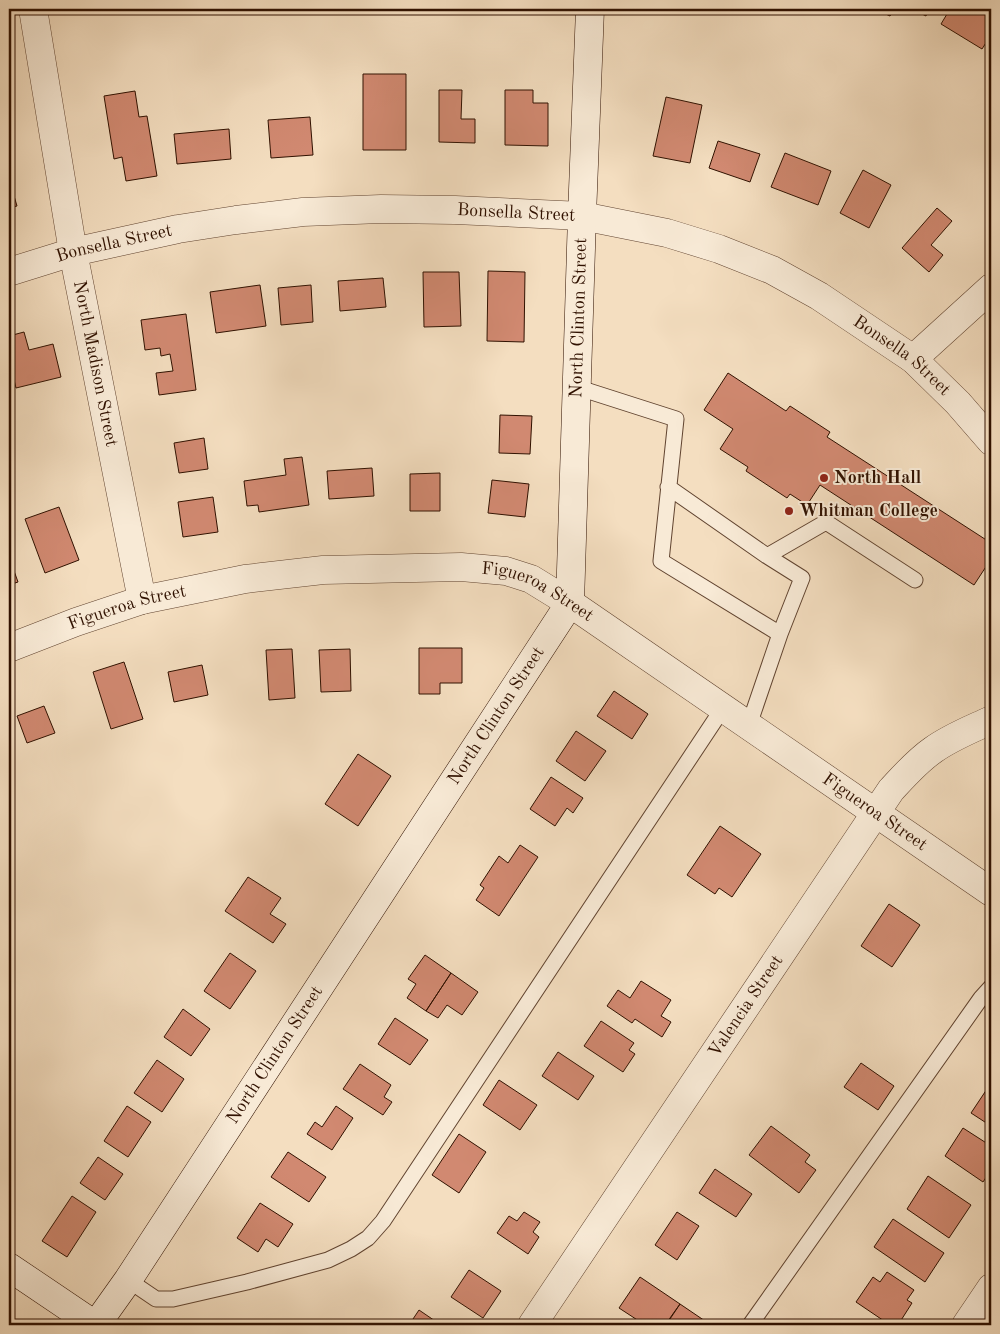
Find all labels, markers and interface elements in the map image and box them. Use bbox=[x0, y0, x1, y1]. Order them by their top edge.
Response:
street label: Bonsella Street bbox=[456, 201, 576, 225]
street label: Bonsella Street bbox=[54, 222, 174, 266]
street label: North Clinton Street bbox=[567, 237, 590, 398]
street label: North Madison Street bbox=[70, 279, 120, 448]
street label: Bonsella Street bbox=[850, 312, 954, 399]
place label: North Hall bbox=[834, 469, 922, 487]
marker: North Hall bbox=[818, 472, 830, 484]
place label: Whitman College bbox=[799, 502, 938, 520]
marker: Whitman College bbox=[783, 505, 795, 517]
street label: Figueroa Street bbox=[481, 560, 597, 625]
street label: Figueroa Street bbox=[65, 582, 188, 633]
street label: North Clinton Street bbox=[445, 644, 548, 788]
street label: Figueroa Street bbox=[819, 770, 930, 854]
street label: Valencia Street bbox=[705, 952, 787, 1060]
street label: North Clinton Street bbox=[223, 983, 326, 1127]

